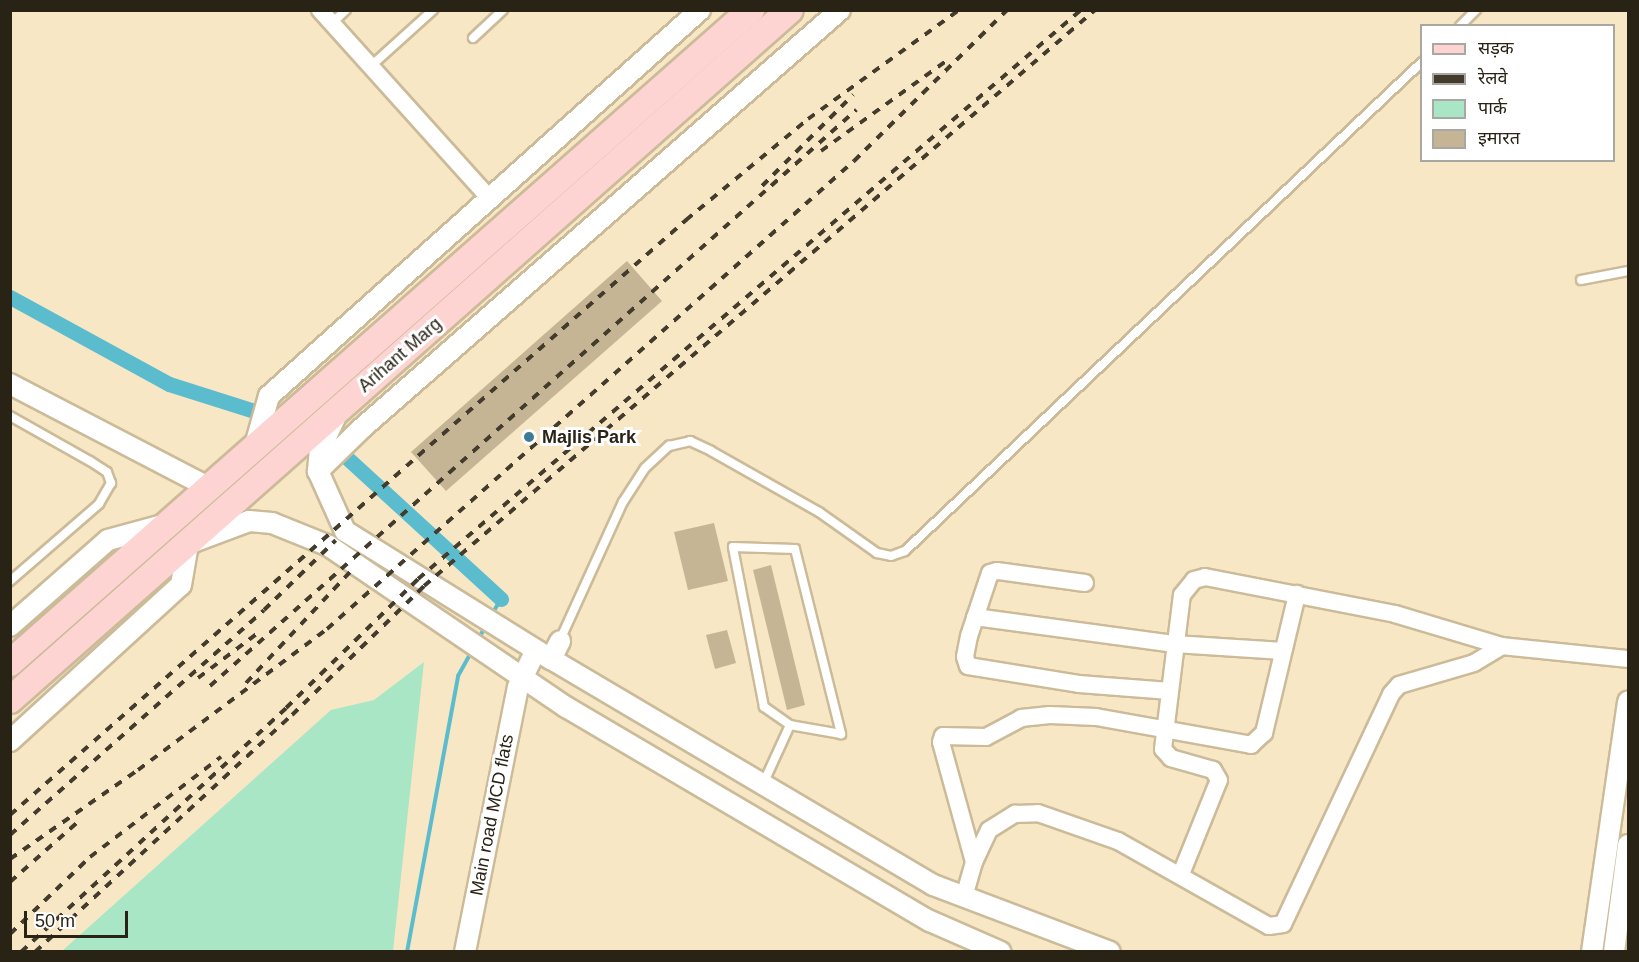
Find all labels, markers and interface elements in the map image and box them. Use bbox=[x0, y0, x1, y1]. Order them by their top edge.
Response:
legend bbox=[1420, 24, 1615, 162]
text: सड़क bbox=[1478, 38, 1514, 58]
text: रेलवे bbox=[1478, 68, 1508, 88]
text: पार्क bbox=[1478, 98, 1507, 118]
text: इमारत bbox=[1478, 128, 1520, 148]
street label: Arihant Marg bbox=[354, 313, 446, 397]
place label: Majlis Park bbox=[542, 426, 636, 448]
marker: Majlis Park bbox=[520, 428, 538, 446]
street label: Main road MCD flats bbox=[466, 732, 518, 898]
scale bar bbox=[27, 899, 130, 937]
text: 50 m bbox=[35, 911, 75, 931]

